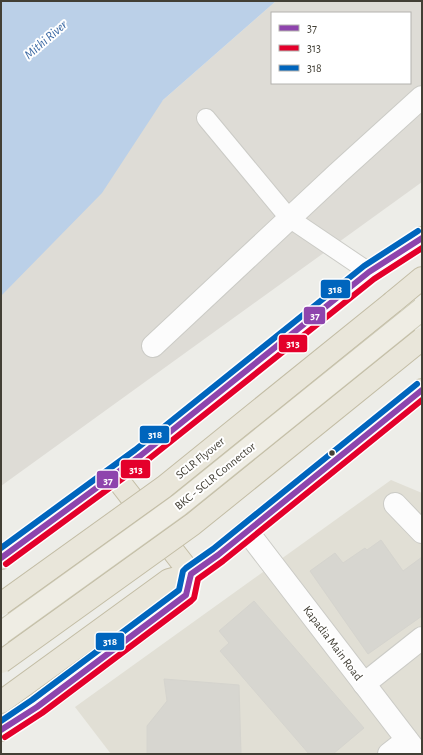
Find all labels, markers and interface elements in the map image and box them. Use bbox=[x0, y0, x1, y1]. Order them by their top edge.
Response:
legend bbox=[271, 12, 411, 84]
water label: Mithi River bbox=[22, 18, 70, 62]
text: 37 bbox=[307, 22, 317, 34]
text: 313 bbox=[307, 42, 321, 54]
text: 318 bbox=[307, 62, 322, 74]
line badge: 318 bbox=[320, 279, 351, 299]
text: 318 bbox=[328, 284, 342, 295]
line badge: 37 bbox=[303, 306, 326, 325]
text: 37 bbox=[310, 310, 320, 321]
line badge: 313 bbox=[278, 334, 308, 353]
text: 313 bbox=[286, 338, 300, 349]
line badge: 318 bbox=[139, 425, 170, 444]
text: 318 bbox=[148, 429, 162, 440]
street label: SCLR Flyover bbox=[173, 435, 227, 482]
street label: BKC - SCLR Connector bbox=[172, 440, 258, 512]
unlabelled marker bbox=[327, 448, 337, 458]
line badge: 313 bbox=[120, 459, 151, 479]
text: 313 bbox=[129, 464, 143, 475]
line badge: 37 bbox=[96, 470, 119, 489]
text: 37 bbox=[103, 475, 113, 486]
street label: Kapadia Main Road bbox=[301, 603, 365, 683]
line badge: 318 bbox=[95, 632, 125, 651]
text: 318 bbox=[103, 636, 117, 647]

